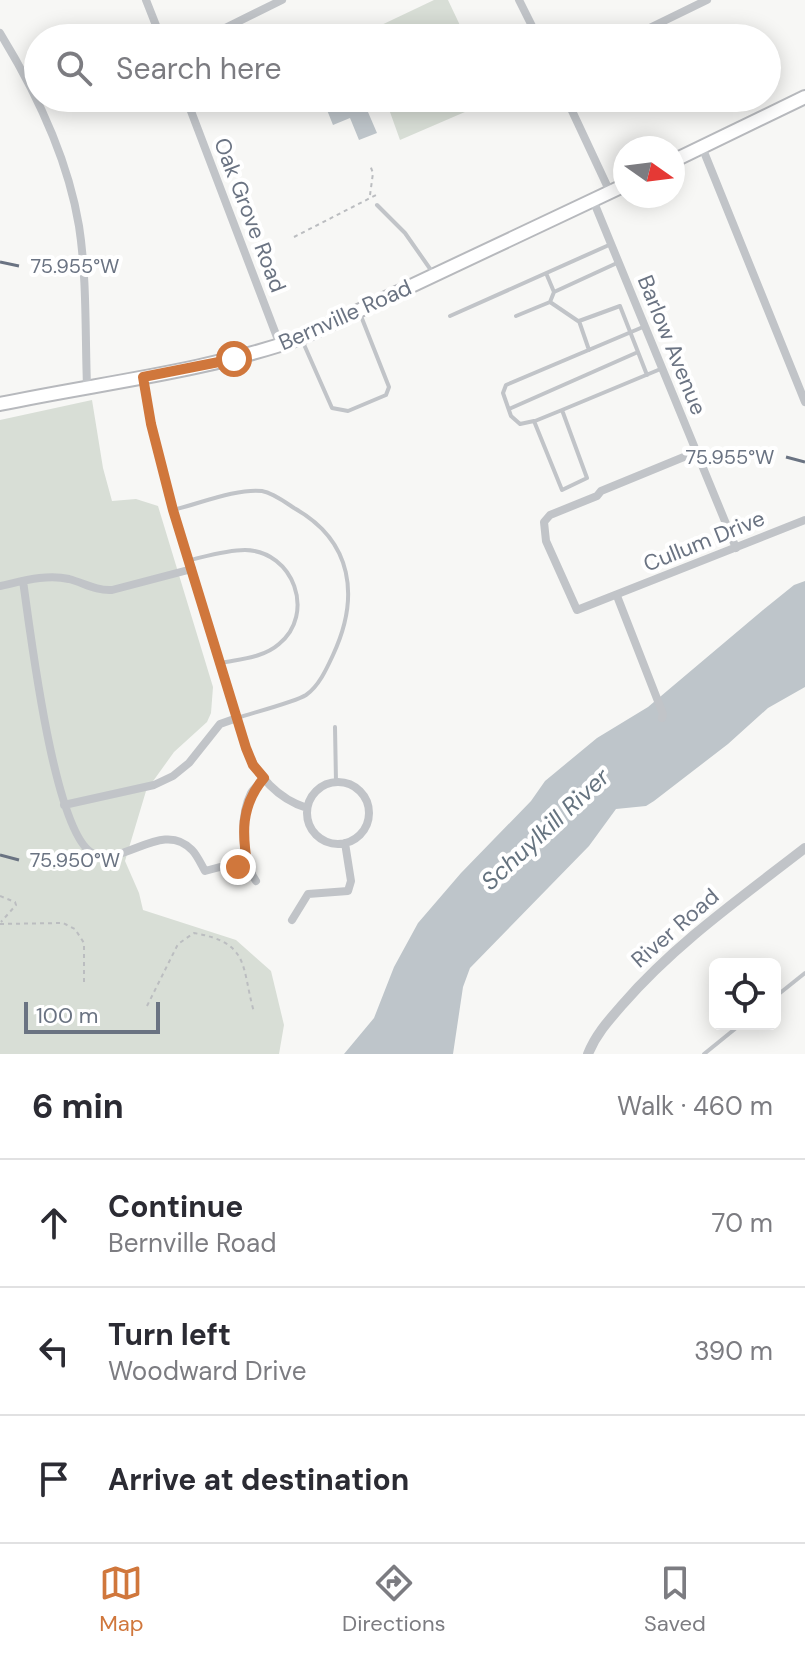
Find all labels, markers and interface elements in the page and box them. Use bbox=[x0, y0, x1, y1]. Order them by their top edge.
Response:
search box bbox=[24, 24, 781, 112]
icon: search bbox=[52, 46, 96, 90]
text: Search here bbox=[116, 49, 282, 88]
street label: Oak Grove Road bbox=[207, 134, 293, 296]
north arrow bbox=[613, 136, 685, 208]
text: 75.955°W bbox=[31, 253, 119, 279]
street label: Barlow Avenue bbox=[631, 271, 713, 419]
street label: Bernville Road bbox=[274, 273, 416, 357]
route start bbox=[216, 341, 252, 377]
text: 75.955°W bbox=[686, 444, 774, 470]
street label: Cullum Drive bbox=[639, 504, 769, 578]
water label: Schuylkill River bbox=[474, 761, 617, 897]
text: 75.950°W bbox=[30, 847, 120, 873]
route end bbox=[220, 849, 256, 885]
street label: River Road bbox=[625, 882, 725, 974]
map controls bbox=[709, 958, 781, 1030]
button: locate bbox=[709, 958, 781, 1030]
scale bar bbox=[24, 998, 160, 1034]
text: 100 m bbox=[36, 1001, 98, 1030]
text: 6 min bbox=[32, 1084, 124, 1129]
text: Walk · 460 m bbox=[617, 1089, 773, 1123]
text: Continue bbox=[108, 1187, 243, 1226]
icon: ahead bbox=[32, 1201, 76, 1245]
text: 70 m bbox=[712, 1206, 773, 1240]
text: Bernville Road bbox=[108, 1226, 276, 1260]
text: Turn left bbox=[108, 1315, 231, 1354]
icon: left bbox=[32, 1329, 76, 1373]
text: 390 m bbox=[694, 1334, 773, 1368]
text: Woodward Drive bbox=[108, 1354, 306, 1388]
icon: arrive bbox=[32, 1457, 76, 1501]
text: Arrive at destination bbox=[108, 1460, 409, 1499]
tab: Map bbox=[99, 1561, 144, 1638]
tab: Directions bbox=[342, 1561, 446, 1638]
tab: Saved bbox=[644, 1561, 706, 1638]

